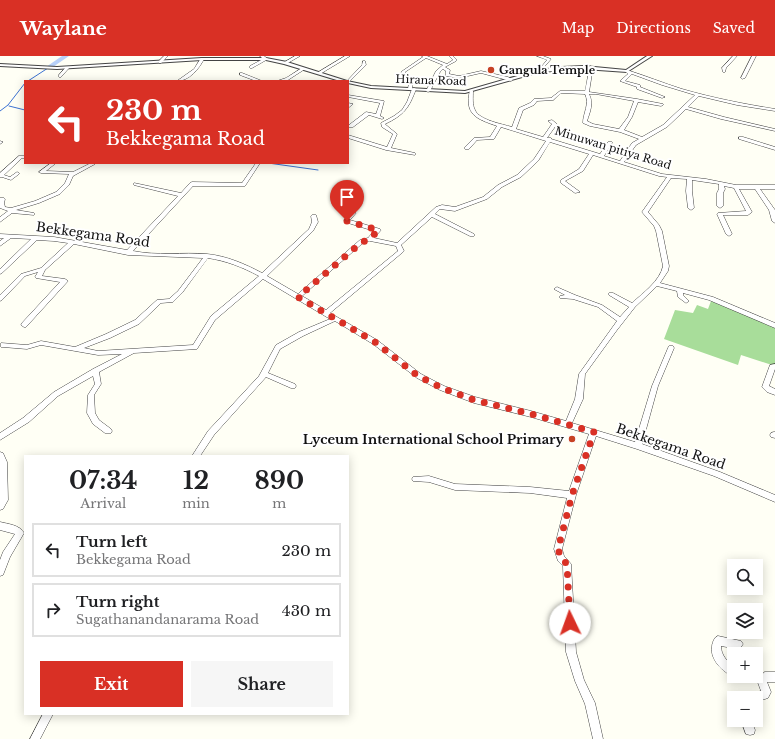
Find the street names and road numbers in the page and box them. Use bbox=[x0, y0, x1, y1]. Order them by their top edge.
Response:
street label: Hirana Road bbox=[395, 72, 467, 88]
street label: Minuwan pitiya Road bbox=[553, 124, 674, 173]
street label: Bekkegama Road bbox=[35, 218, 151, 251]
street label: Bekkegama Road bbox=[614, 420, 728, 473]

